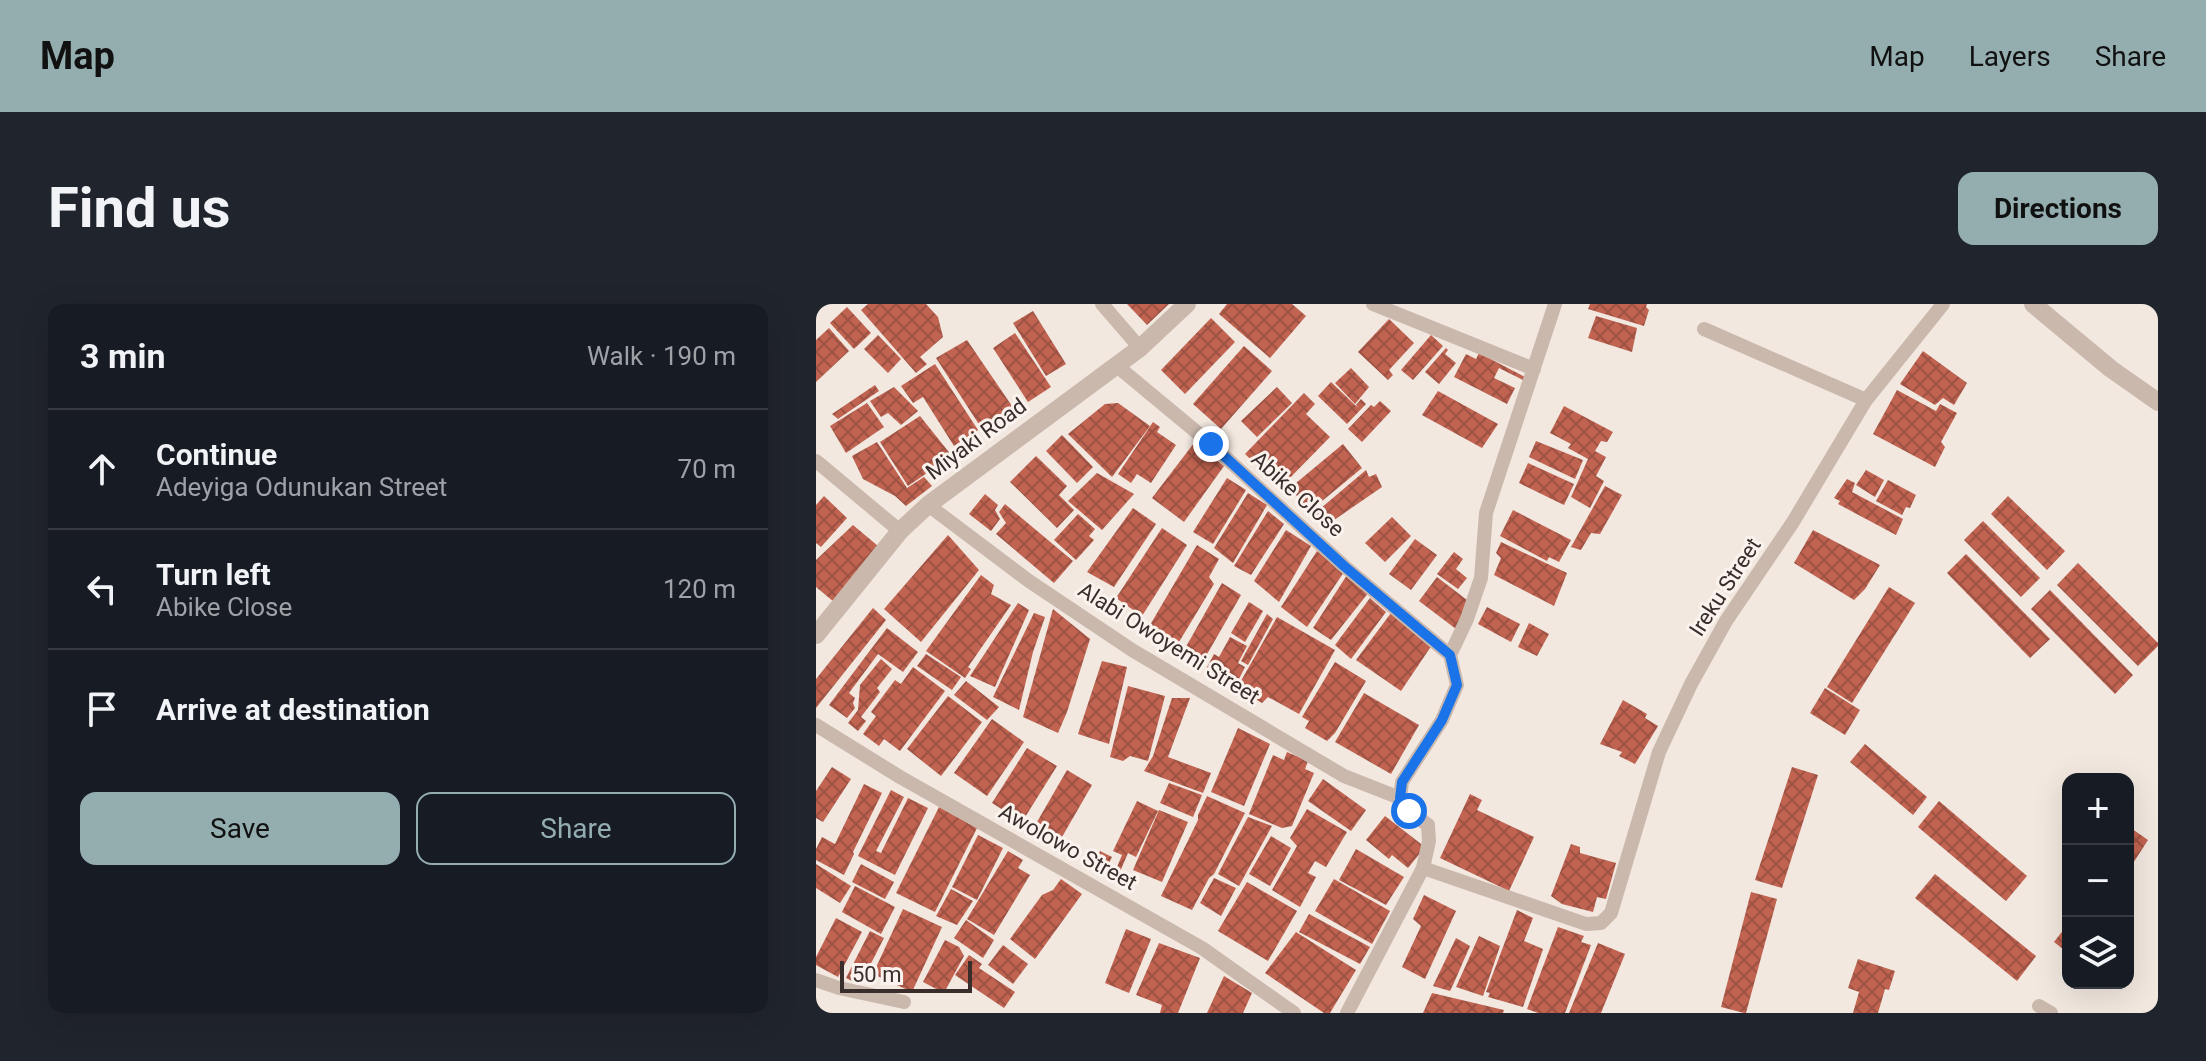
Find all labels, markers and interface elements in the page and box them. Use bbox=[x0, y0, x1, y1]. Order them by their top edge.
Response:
text: Map bbox=[40, 34, 115, 78]
text: Map bbox=[1869, 40, 1925, 73]
text: Layers bbox=[1969, 40, 2051, 73]
text: Share bbox=[2095, 40, 2166, 73]
button: Directions bbox=[1958, 172, 2158, 245]
text: Find us bbox=[48, 175, 231, 241]
text: 3 min bbox=[80, 336, 165, 376]
text: Walk · 190 m bbox=[587, 341, 736, 371]
street label: Miyaki Road bbox=[921, 393, 1031, 485]
route end bbox=[1193, 426, 1229, 462]
text: Continue bbox=[156, 437, 277, 472]
street label: Abike Close bbox=[1247, 446, 1349, 542]
icon: ahead bbox=[80, 447, 124, 491]
text: 70 m bbox=[678, 454, 736, 484]
text: Adeyiga Odunukan Street bbox=[156, 472, 447, 502]
street label: Ireku Street bbox=[1684, 533, 1766, 641]
text: Turn left bbox=[156, 557, 271, 592]
icon: left bbox=[80, 567, 124, 611]
text: 120 m bbox=[663, 574, 736, 604]
street label: Alabi Owoyemi Street bbox=[1074, 577, 1264, 709]
text: Abike Close bbox=[156, 592, 292, 622]
icon: arrive bbox=[80, 687, 124, 731]
text: Arrive at destination bbox=[156, 692, 430, 727]
map controls bbox=[2062, 773, 2134, 989]
button: + bbox=[2062, 773, 2134, 845]
button: Save bbox=[80, 792, 400, 865]
button: Share bbox=[416, 792, 736, 865]
route start bbox=[1391, 793, 1427, 829]
street label: Awolowo Street bbox=[995, 799, 1141, 895]
button: − bbox=[2062, 845, 2134, 917]
button: layers bbox=[2062, 917, 2134, 989]
scale bar bbox=[840, 957, 972, 993]
text: 50 m bbox=[852, 962, 901, 987]

